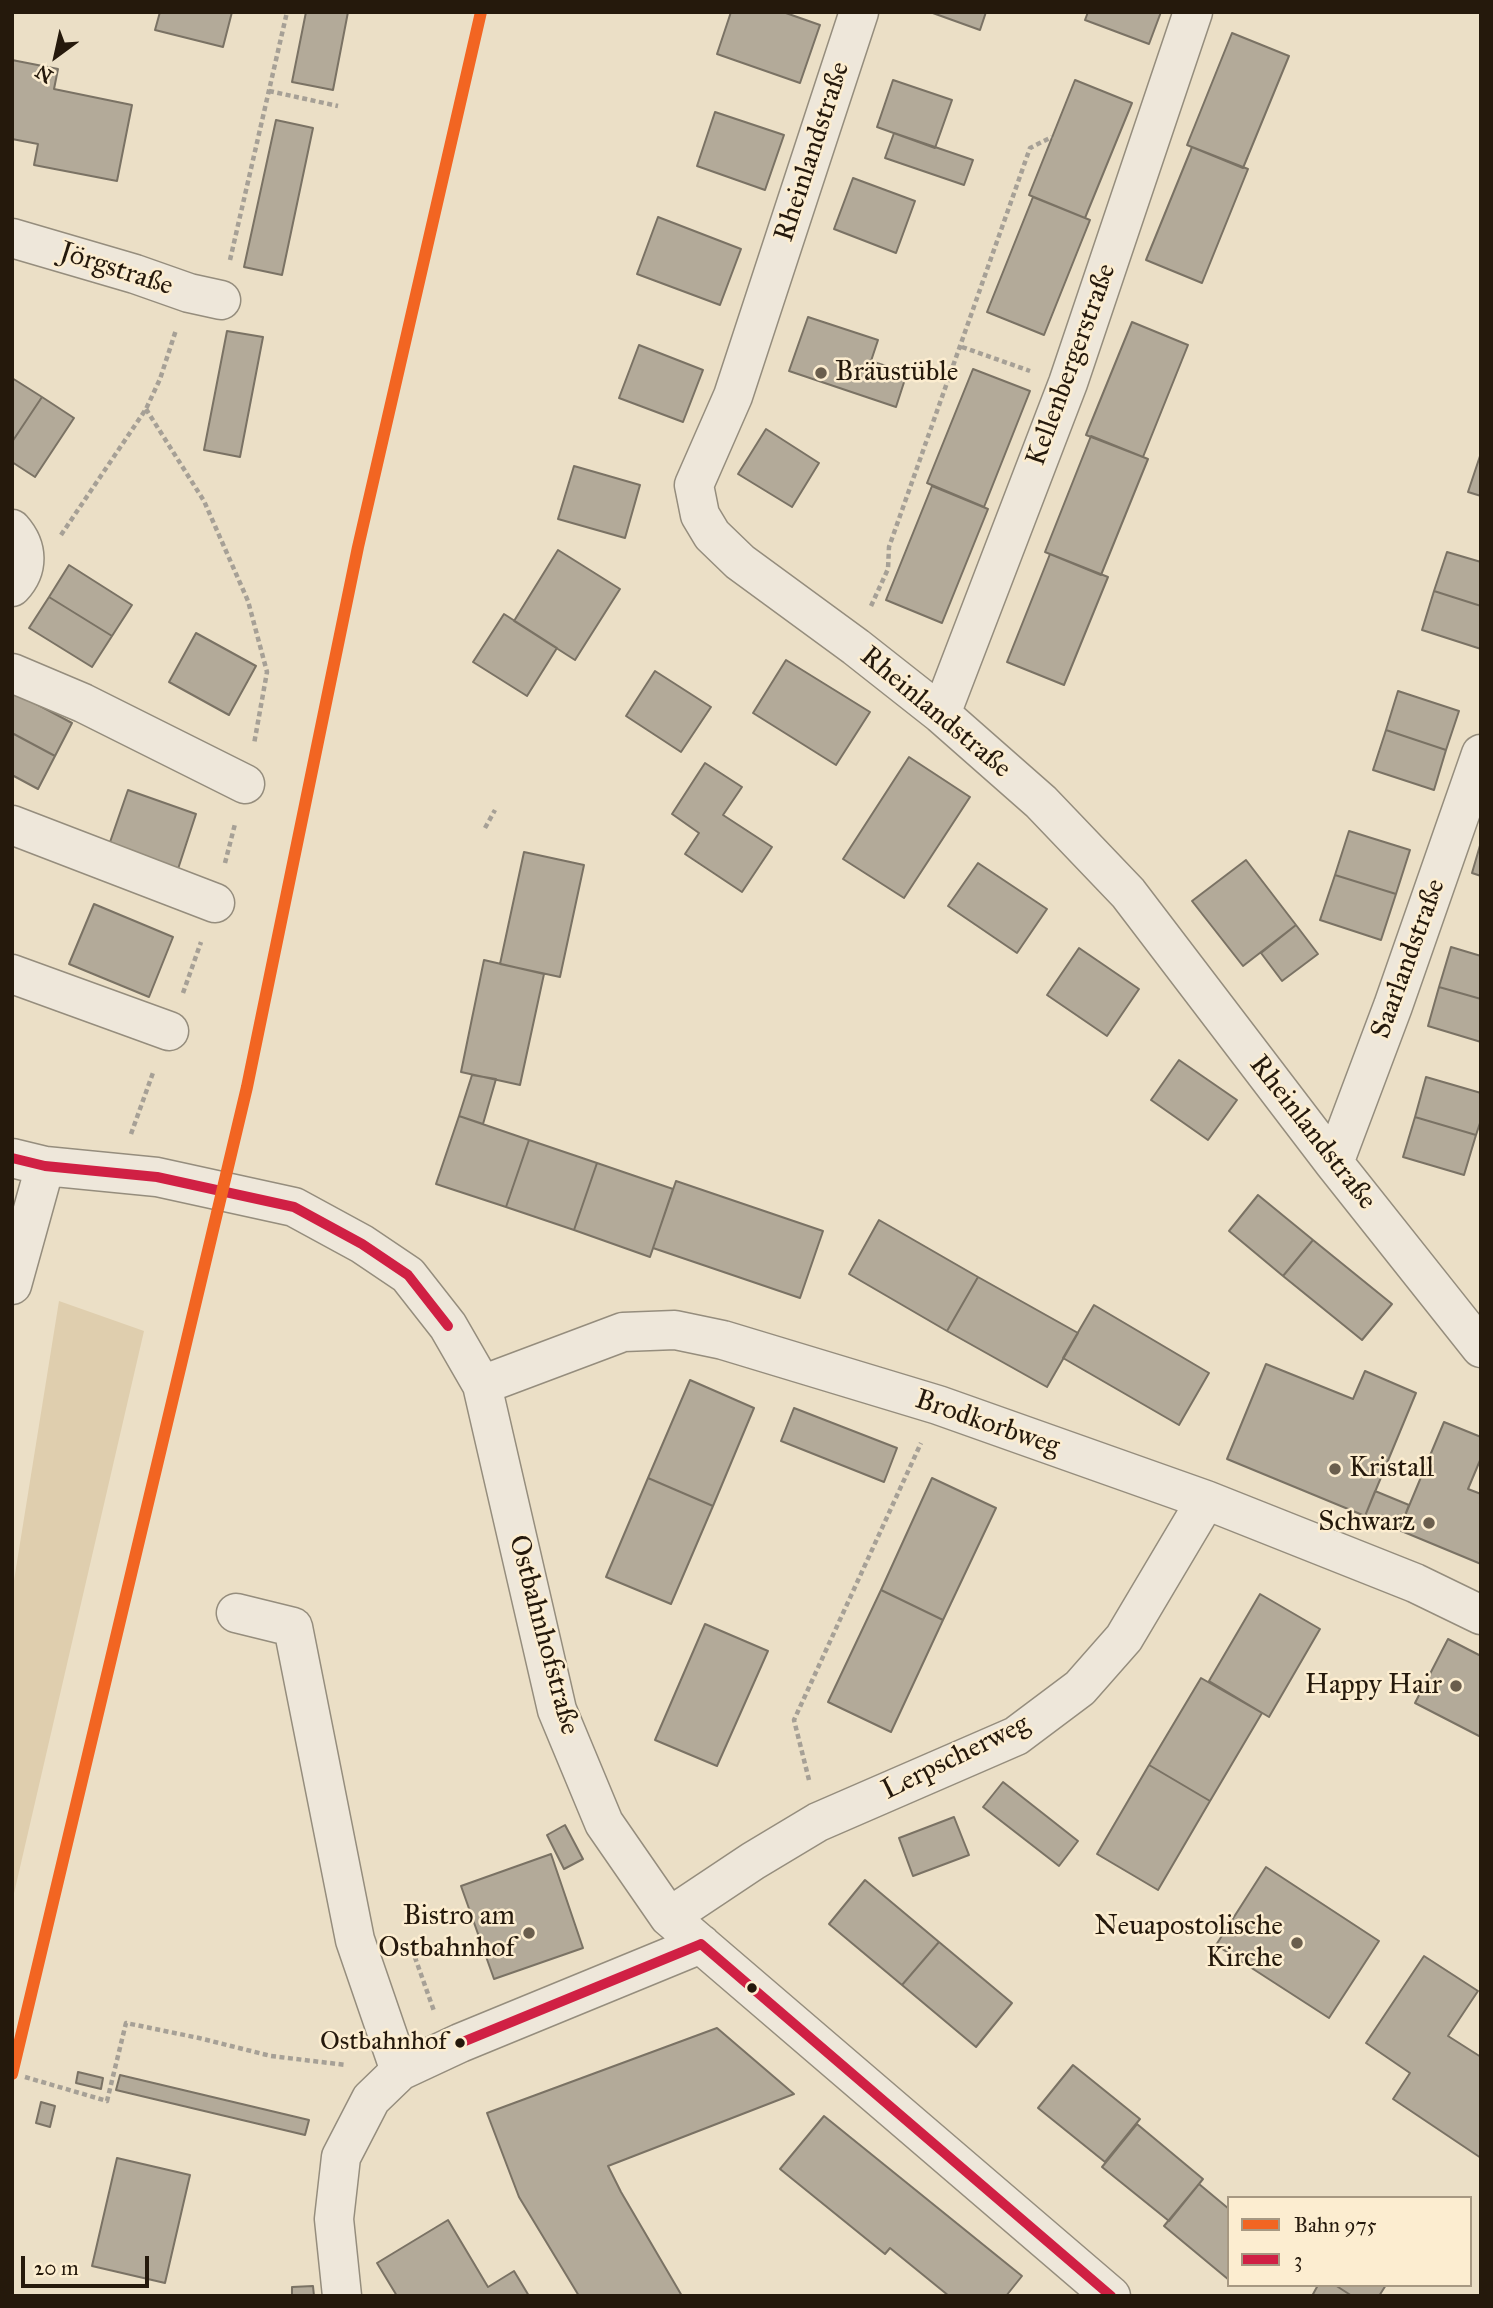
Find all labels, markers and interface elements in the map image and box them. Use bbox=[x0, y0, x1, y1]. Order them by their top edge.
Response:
north arrow bbox=[21, 21, 91, 91]
street label: Rheinlandstraße bbox=[768, 58, 858, 246]
text: N bbox=[31, 60, 57, 88]
street label: Jörgstraße bbox=[55, 236, 177, 304]
street label: Kellenbergerstraße bbox=[1020, 259, 1124, 471]
place label: Bräustüble bbox=[835, 356, 958, 390]
marker: Bräustüble bbox=[813, 365, 829, 381]
street label: Rheinlandstraße bbox=[853, 640, 1017, 786]
street label: Saarlandstraße bbox=[1365, 875, 1453, 1043]
street label: Rheinlandstraße bbox=[1241, 1049, 1383, 1217]
street label: Brodkorbweg bbox=[910, 1384, 1064, 1464]
place label: Kristall bbox=[1349, 1452, 1434, 1486]
marker: Kristall bbox=[1327, 1461, 1343, 1477]
place label: Schwarz bbox=[1318, 1506, 1415, 1540]
marker: Schwarz bbox=[1421, 1515, 1437, 1531]
street label: Ostbahnhofstraße bbox=[500, 1531, 586, 1739]
place label: Happy Hair bbox=[1305, 1669, 1442, 1703]
marker: Happy Hair bbox=[1448, 1678, 1464, 1694]
street label: Lerpscherweg bbox=[877, 1708, 1035, 1808]
place label: Bistro am Ostbahnhof bbox=[378, 1900, 515, 1966]
place label: Neuapostolische Kirche bbox=[1094, 1910, 1283, 1976]
marker: Bistro am Ostbahnhof bbox=[521, 1925, 537, 1941]
marker: Neuapostolische Kirche bbox=[1289, 1935, 1305, 1951]
unlabelled marker bbox=[745, 1981, 759, 1995]
place label: Ostbahnhof bbox=[320, 2027, 447, 2059]
marker: Ostbahnhof bbox=[453, 2036, 467, 2050]
legend bbox=[1227, 2196, 1472, 2287]
text: Bahn 975 bbox=[1294, 2212, 1377, 2238]
scale bar bbox=[24, 2242, 152, 2286]
text: 3 bbox=[1294, 2247, 1302, 2273]
text: 20 m bbox=[34, 2255, 79, 2281]

